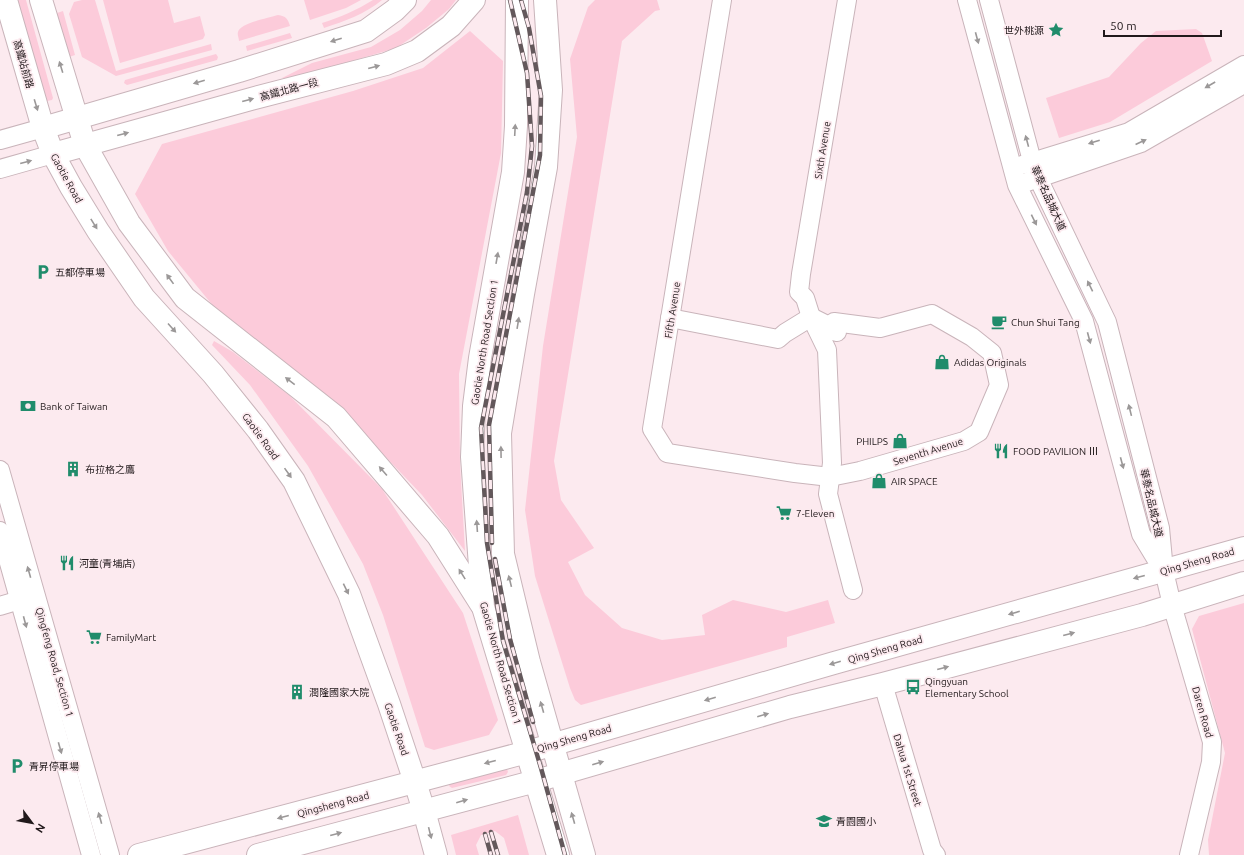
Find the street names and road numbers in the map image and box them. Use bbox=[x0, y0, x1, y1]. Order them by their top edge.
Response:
street label: 高鐵站前路 bbox=[11, 39, 36, 90]
street label: 高鐵北路一段 bbox=[259, 76, 320, 103]
street label: Sixth Avenue bbox=[812, 120, 832, 180]
street label: Gaotie Road bbox=[48, 152, 85, 205]
street label: 華泰名品城大道 bbox=[1029, 164, 1068, 232]
street label: Gaotie North Road Section 1 bbox=[469, 278, 500, 406]
street label: Fifth Avenue bbox=[663, 281, 682, 339]
street label: Gaotie Road bbox=[240, 411, 281, 462]
street label: Seventh Avenue bbox=[892, 436, 964, 467]
street label: 華泰名品城大道 bbox=[1138, 468, 1165, 538]
street label: Qing Sheng Road bbox=[1159, 546, 1236, 577]
street label: Gaotie North Road Section 1 bbox=[478, 601, 523, 726]
street label: Qingfeng Road, Section 1 bbox=[34, 606, 75, 718]
street label: Qing Sheng Road bbox=[847, 634, 924, 665]
street label: Daren Road bbox=[1190, 685, 1215, 739]
street label: Gaotie Road bbox=[382, 701, 411, 757]
street label: Qing Sheng Road bbox=[536, 723, 613, 754]
street label: Dahua 1st Street bbox=[891, 733, 924, 808]
street label: Qingsheng Road bbox=[296, 790, 370, 819]

